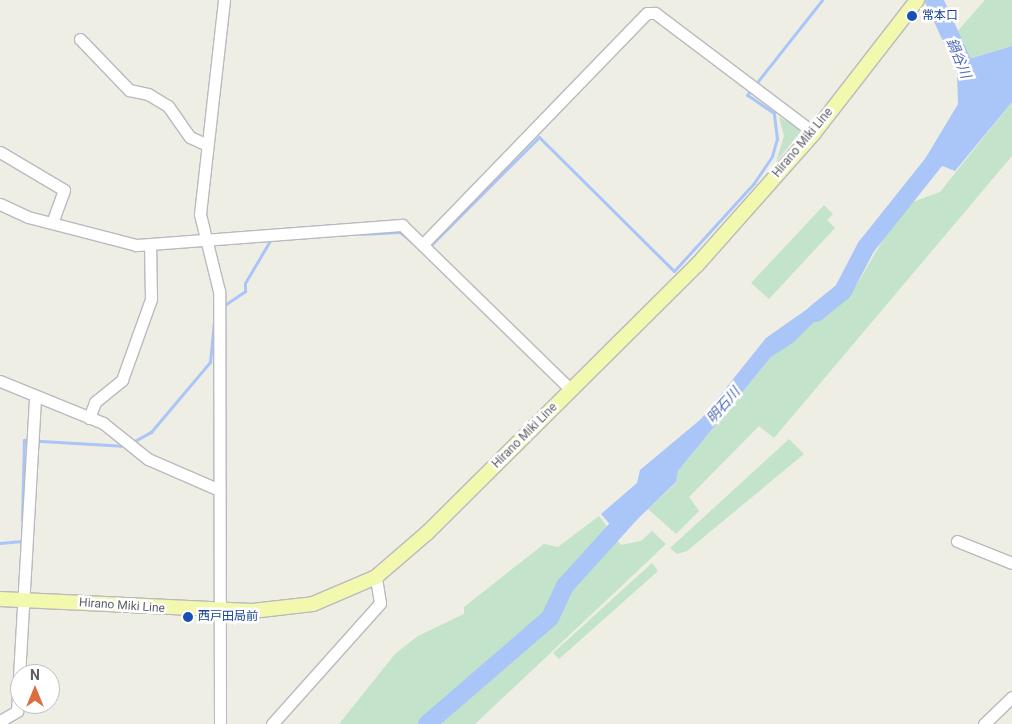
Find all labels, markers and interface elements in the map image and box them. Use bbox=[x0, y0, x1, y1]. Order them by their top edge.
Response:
place label: 常本口 bbox=[922, 9, 958, 23]
marker: 常本口 bbox=[906, 10, 918, 22]
water label: 鍋谷川 bbox=[943, 35, 975, 81]
street label: Hirano Miki Line bbox=[770, 105, 836, 181]
water label: 明石川 bbox=[703, 384, 743, 426]
street label: Hirano Miki Line bbox=[489, 400, 561, 472]
street label: Hirano Miki Line bbox=[79, 596, 165, 616]
place label: 西戸田局前 bbox=[198, 610, 258, 624]
marker: 西戸田局前 bbox=[182, 611, 194, 623]
north arrow bbox=[10, 664, 60, 714]
text: N bbox=[30, 667, 40, 683]

